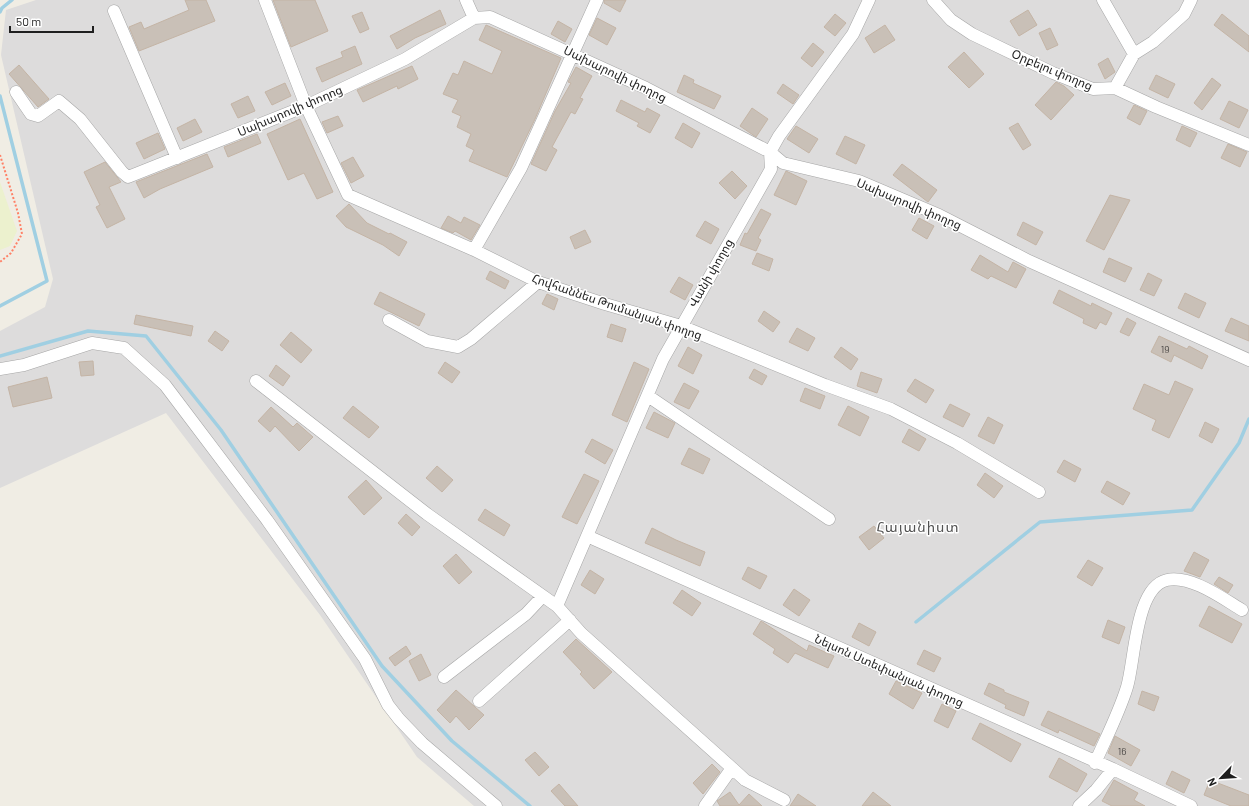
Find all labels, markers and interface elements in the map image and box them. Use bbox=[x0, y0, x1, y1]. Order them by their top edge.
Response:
scale bar bbox=[10, 8, 93, 34]
text: 50 m bbox=[16, 14, 41, 28]
street label: Սախարովի փողոց bbox=[561, 42, 669, 105]
street label: Օրբելու փողոց bbox=[1009, 46, 1095, 93]
street label: Սախարովի փողոց bbox=[235, 82, 345, 139]
street label: Սախարովի փողոց bbox=[854, 175, 964, 232]
street label: Վանի փողոց bbox=[685, 236, 736, 310]
street label: Հովհաննես Թումանյան փողոց bbox=[530, 270, 704, 343]
house number: 19 bbox=[1161, 343, 1169, 355]
district label: Հայանիստ bbox=[877, 518, 959, 535]
street label: Նելսոն Ստեփանյան փողոց bbox=[812, 631, 966, 710]
house number: 16 bbox=[1118, 745, 1126, 757]
north arrow bbox=[1201, 758, 1241, 798]
text: N bbox=[1204, 776, 1219, 789]

